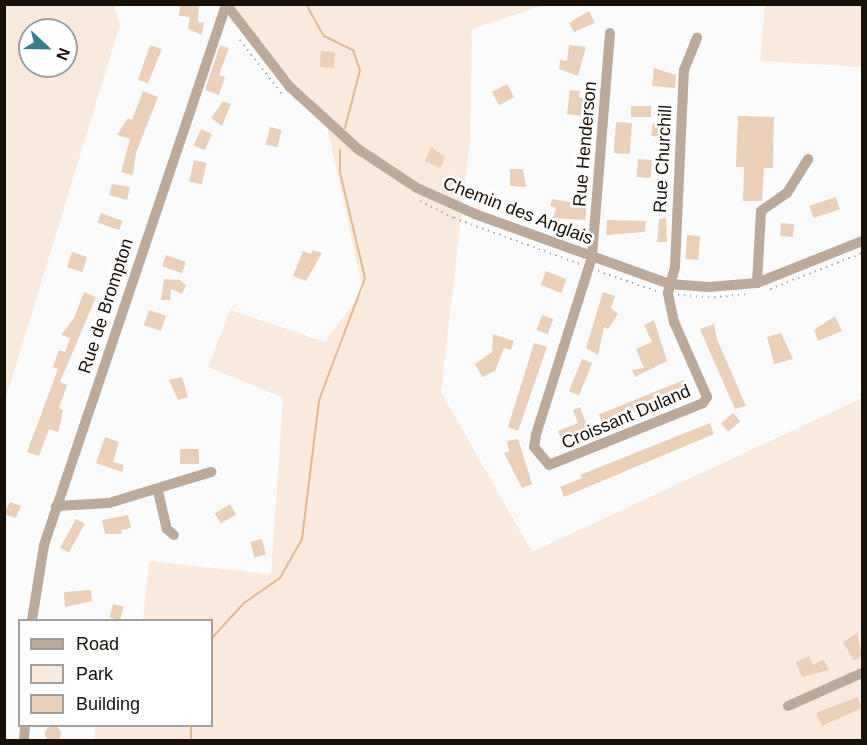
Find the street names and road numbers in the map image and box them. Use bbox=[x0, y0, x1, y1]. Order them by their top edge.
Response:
street label: Rue Henderson bbox=[569, 80, 601, 208]
street label: Rue Churchill bbox=[649, 104, 677, 214]
street label: Chemin des Anglais bbox=[439, 172, 597, 250]
street label: Rue de Brompton bbox=[74, 236, 138, 376]
street label: Croissant Duland bbox=[558, 380, 694, 454]

